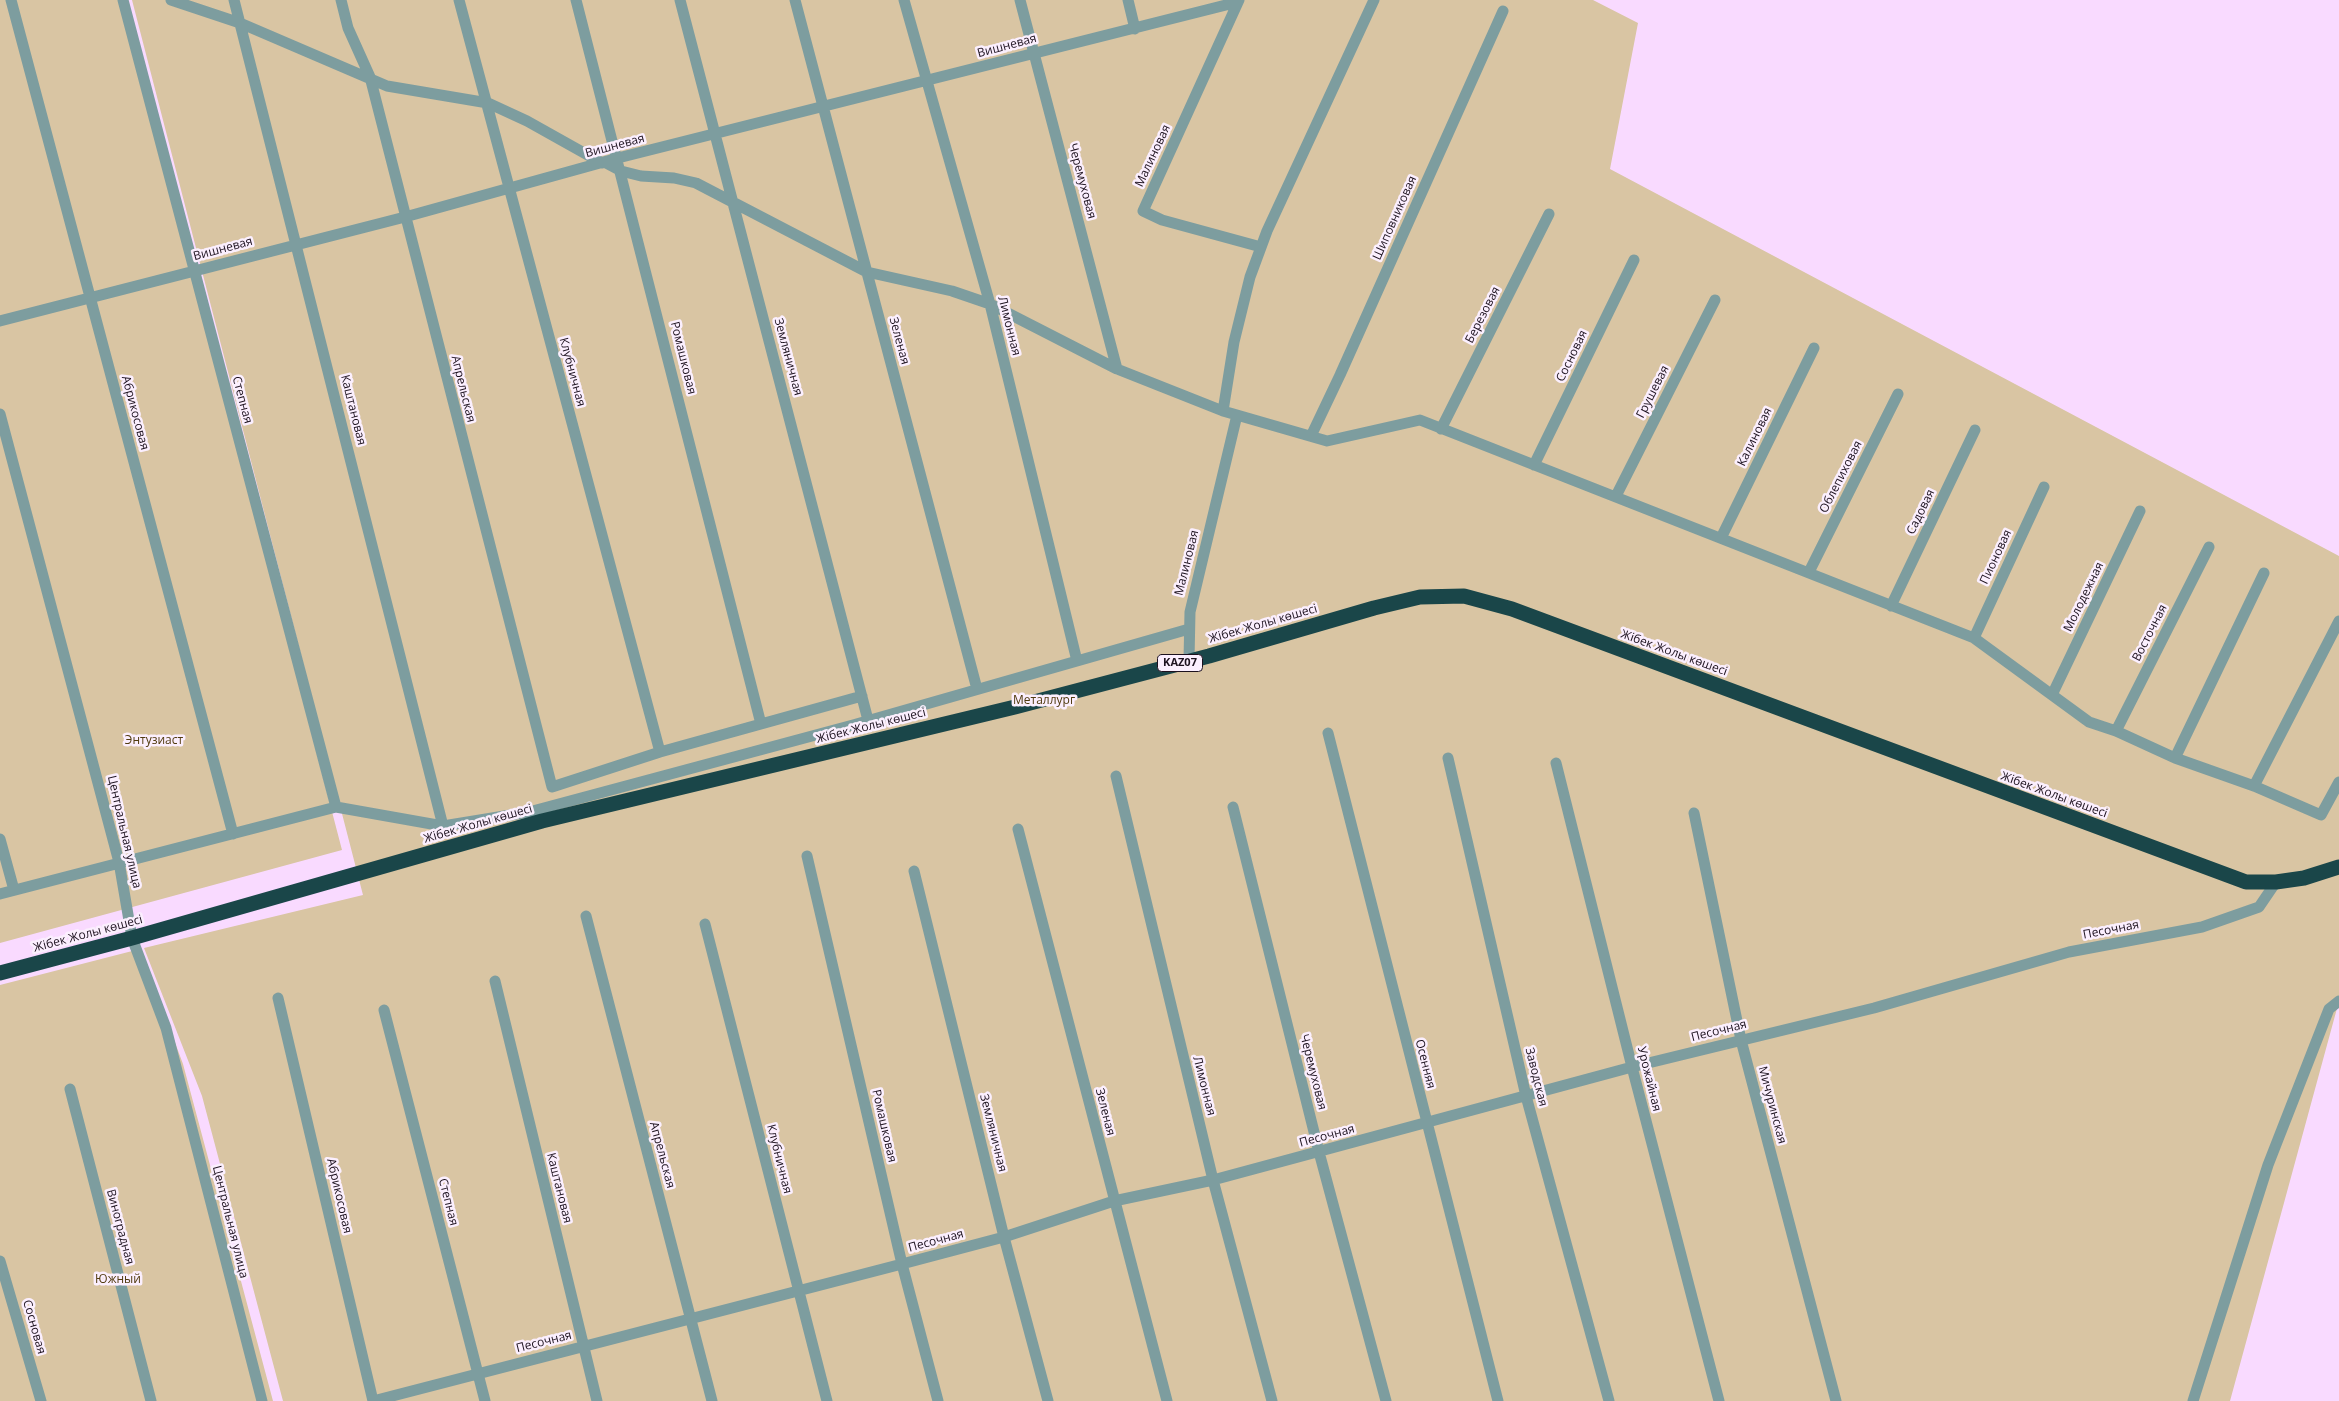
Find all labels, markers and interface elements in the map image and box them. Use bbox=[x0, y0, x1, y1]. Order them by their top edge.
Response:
street label: Вишневая bbox=[976, 31, 1038, 61]
street label: Малиновая bbox=[1132, 123, 1174, 189]
street label: Вишневая bbox=[584, 131, 646, 161]
street label: Черемуховая bbox=[1065, 142, 1099, 220]
street label: Шиповниковая bbox=[1370, 174, 1420, 262]
street label: Вишневая bbox=[192, 234, 254, 264]
street label: Березовая bbox=[1463, 284, 1503, 346]
street label: Лимонная bbox=[995, 295, 1023, 357]
street label: Зеленая bbox=[886, 316, 912, 366]
street label: Земляничная bbox=[771, 317, 805, 397]
street label: Ромашковая bbox=[667, 320, 699, 396]
street label: Сосновая bbox=[1553, 328, 1591, 384]
street label: Клубничная bbox=[556, 336, 588, 408]
street label: Апрельская bbox=[448, 354, 478, 424]
street label: Грушевая bbox=[1634, 363, 1672, 421]
street label: Каштановая bbox=[337, 373, 369, 447]
street label: Абрикосовая bbox=[118, 374, 152, 452]
street label: Степная bbox=[229, 375, 255, 425]
street label: Калиновая bbox=[1735, 405, 1775, 469]
street label: Облепиховая bbox=[1817, 439, 1865, 515]
street label: Садовая bbox=[1904, 487, 1938, 537]
street label: Пионовая bbox=[1977, 527, 2015, 587]
street label: Малиновая bbox=[1172, 529, 1202, 597]
street label: Молодежная bbox=[2061, 560, 2107, 634]
street label: Жібек Жолы көшесі bbox=[1207, 602, 1319, 646]
street label: Восточная bbox=[2130, 602, 2170, 664]
street label: Жібек Жолы көшесі bbox=[1619, 627, 1729, 679]
road number: KAZ07 bbox=[1158, 654, 1202, 671]
park label: Металлург bbox=[1013, 694, 1075, 708]
street label: Жібек Жолы көшесі bbox=[815, 705, 927, 747]
park label: Энтузиаст bbox=[125, 734, 183, 748]
street label: Жібек Жолы көшесі bbox=[1999, 769, 2109, 821]
street label: Центральная улица bbox=[104, 774, 144, 890]
street label: Жібек Жолы көшесі bbox=[422, 802, 534, 846]
street label: Жібек Жолы көшесі bbox=[32, 912, 144, 956]
street label: Песочная bbox=[2082, 918, 2140, 942]
street label: Песочная bbox=[1690, 1017, 1748, 1045]
street label: Черемуховая bbox=[1297, 1033, 1329, 1111]
street label: Осенняя bbox=[1412, 1038, 1438, 1090]
street label: Урожайная bbox=[1634, 1045, 1664, 1113]
street label: Заводская bbox=[1522, 1046, 1550, 1108]
street label: Лимонная bbox=[1190, 1055, 1218, 1117]
street label: Мичуринская bbox=[1755, 1065, 1789, 1145]
street label: Зеленая bbox=[1092, 1087, 1118, 1137]
street label: Ромашковая bbox=[869, 1088, 899, 1164]
street label: Земляничная bbox=[976, 1093, 1010, 1173]
street label: Апрельская bbox=[646, 1120, 678, 1190]
street label: Песочная bbox=[1298, 1122, 1356, 1150]
street label: Клубничная bbox=[763, 1123, 795, 1195]
street label: Каштановая bbox=[543, 1151, 575, 1225]
street label: Абрикосовая bbox=[323, 1157, 355, 1235]
street label: Центральная улица bbox=[209, 1164, 251, 1280]
street label: Степная bbox=[435, 1177, 461, 1227]
street label: Виноградная bbox=[103, 1188, 137, 1266]
street label: Песочная bbox=[907, 1227, 965, 1255]
park label: Южный bbox=[95, 1273, 141, 1287]
street label: Сосновая bbox=[19, 1298, 49, 1356]
street label: Песочная bbox=[515, 1328, 573, 1356]

